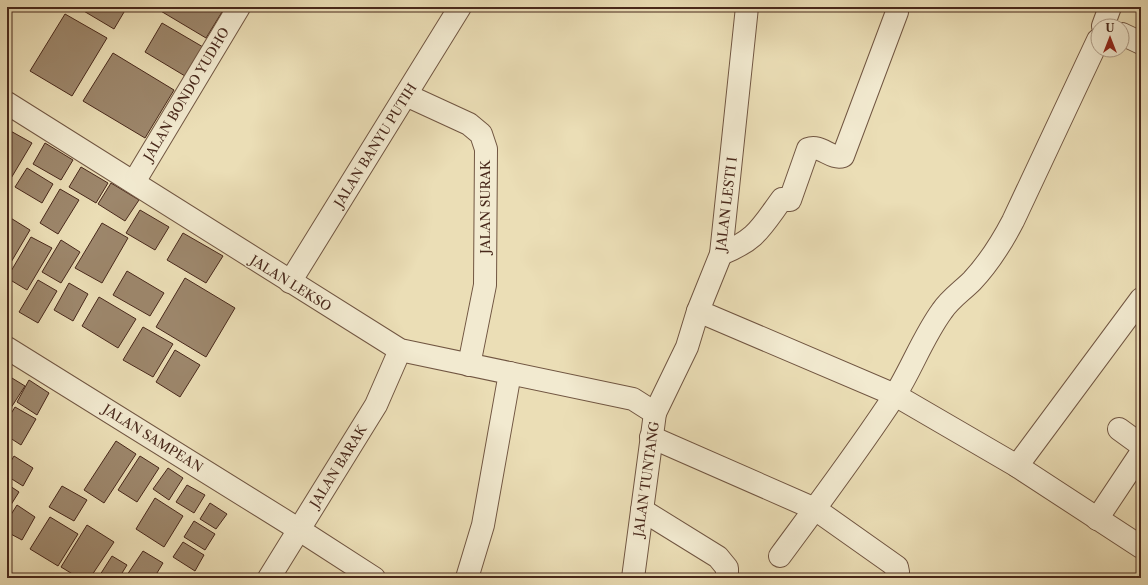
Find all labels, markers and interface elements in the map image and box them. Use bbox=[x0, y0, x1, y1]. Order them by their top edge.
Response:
north arrow bbox=[1090, 18, 1130, 58]
text: U bbox=[1106, 21, 1115, 35]
street label: JALAN BONDO YUDHO bbox=[139, 24, 232, 165]
street label: JALAN BANYU PUTIH bbox=[329, 80, 420, 212]
street label: JALAN LESTI I bbox=[712, 156, 740, 254]
street label: JALAN SURAK bbox=[477, 159, 493, 256]
street label: JALAN LEKSO bbox=[246, 251, 335, 314]
street label: JALAN SAMPEAN bbox=[98, 400, 206, 475]
street label: JALAN TUNTANG bbox=[630, 420, 662, 540]
street label: JALAN BARAK bbox=[305, 421, 370, 512]

